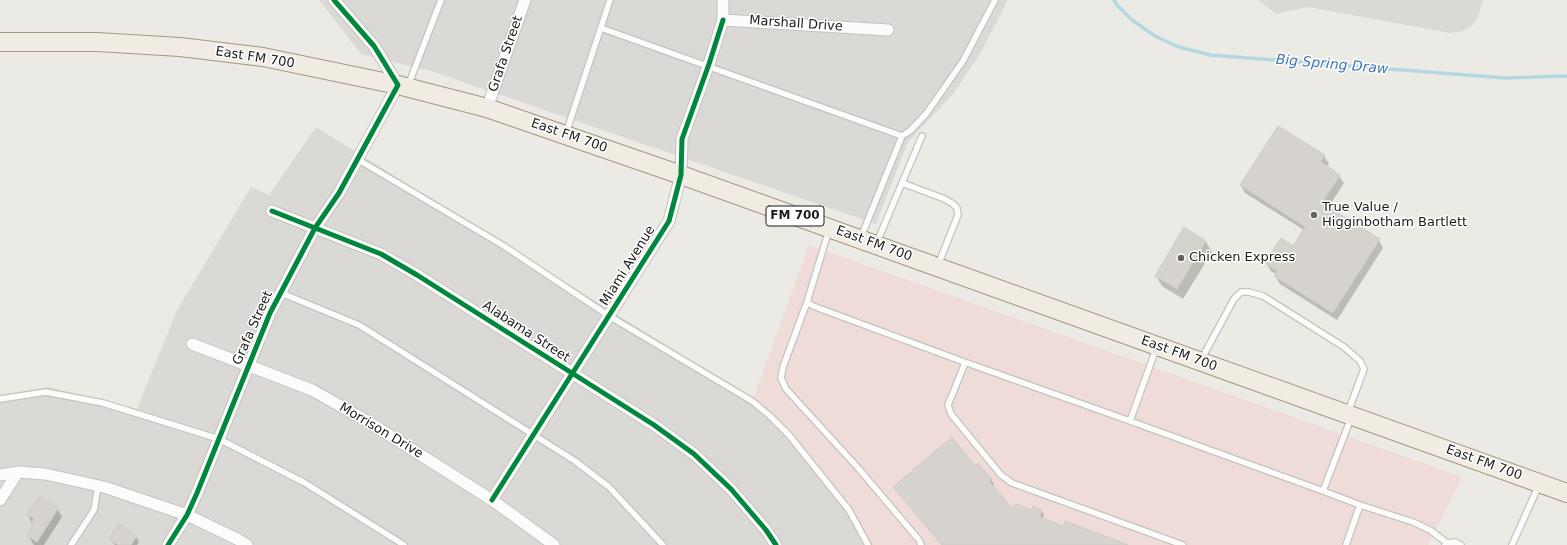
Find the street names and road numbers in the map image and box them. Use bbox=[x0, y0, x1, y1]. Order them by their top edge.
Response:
street label: Marshall Drive bbox=[749, 13, 843, 35]
street label: Grafa Street bbox=[486, 14, 526, 94]
street label: East FM 700 bbox=[214, 44, 296, 72]
street label: East FM 700 bbox=[529, 116, 609, 156]
road number: FM 700 bbox=[766, 206, 824, 226]
street label: Miami Avenue bbox=[597, 223, 659, 309]
street label: East FM 700 bbox=[834, 223, 914, 265]
street label: Grafa Street bbox=[230, 288, 276, 368]
street label: Alabama Street bbox=[479, 298, 573, 366]
street label: East FM 700 bbox=[1139, 333, 1219, 375]
street label: Morrison Drive bbox=[336, 400, 426, 462]
street label: East FM 700 bbox=[1444, 442, 1524, 484]

